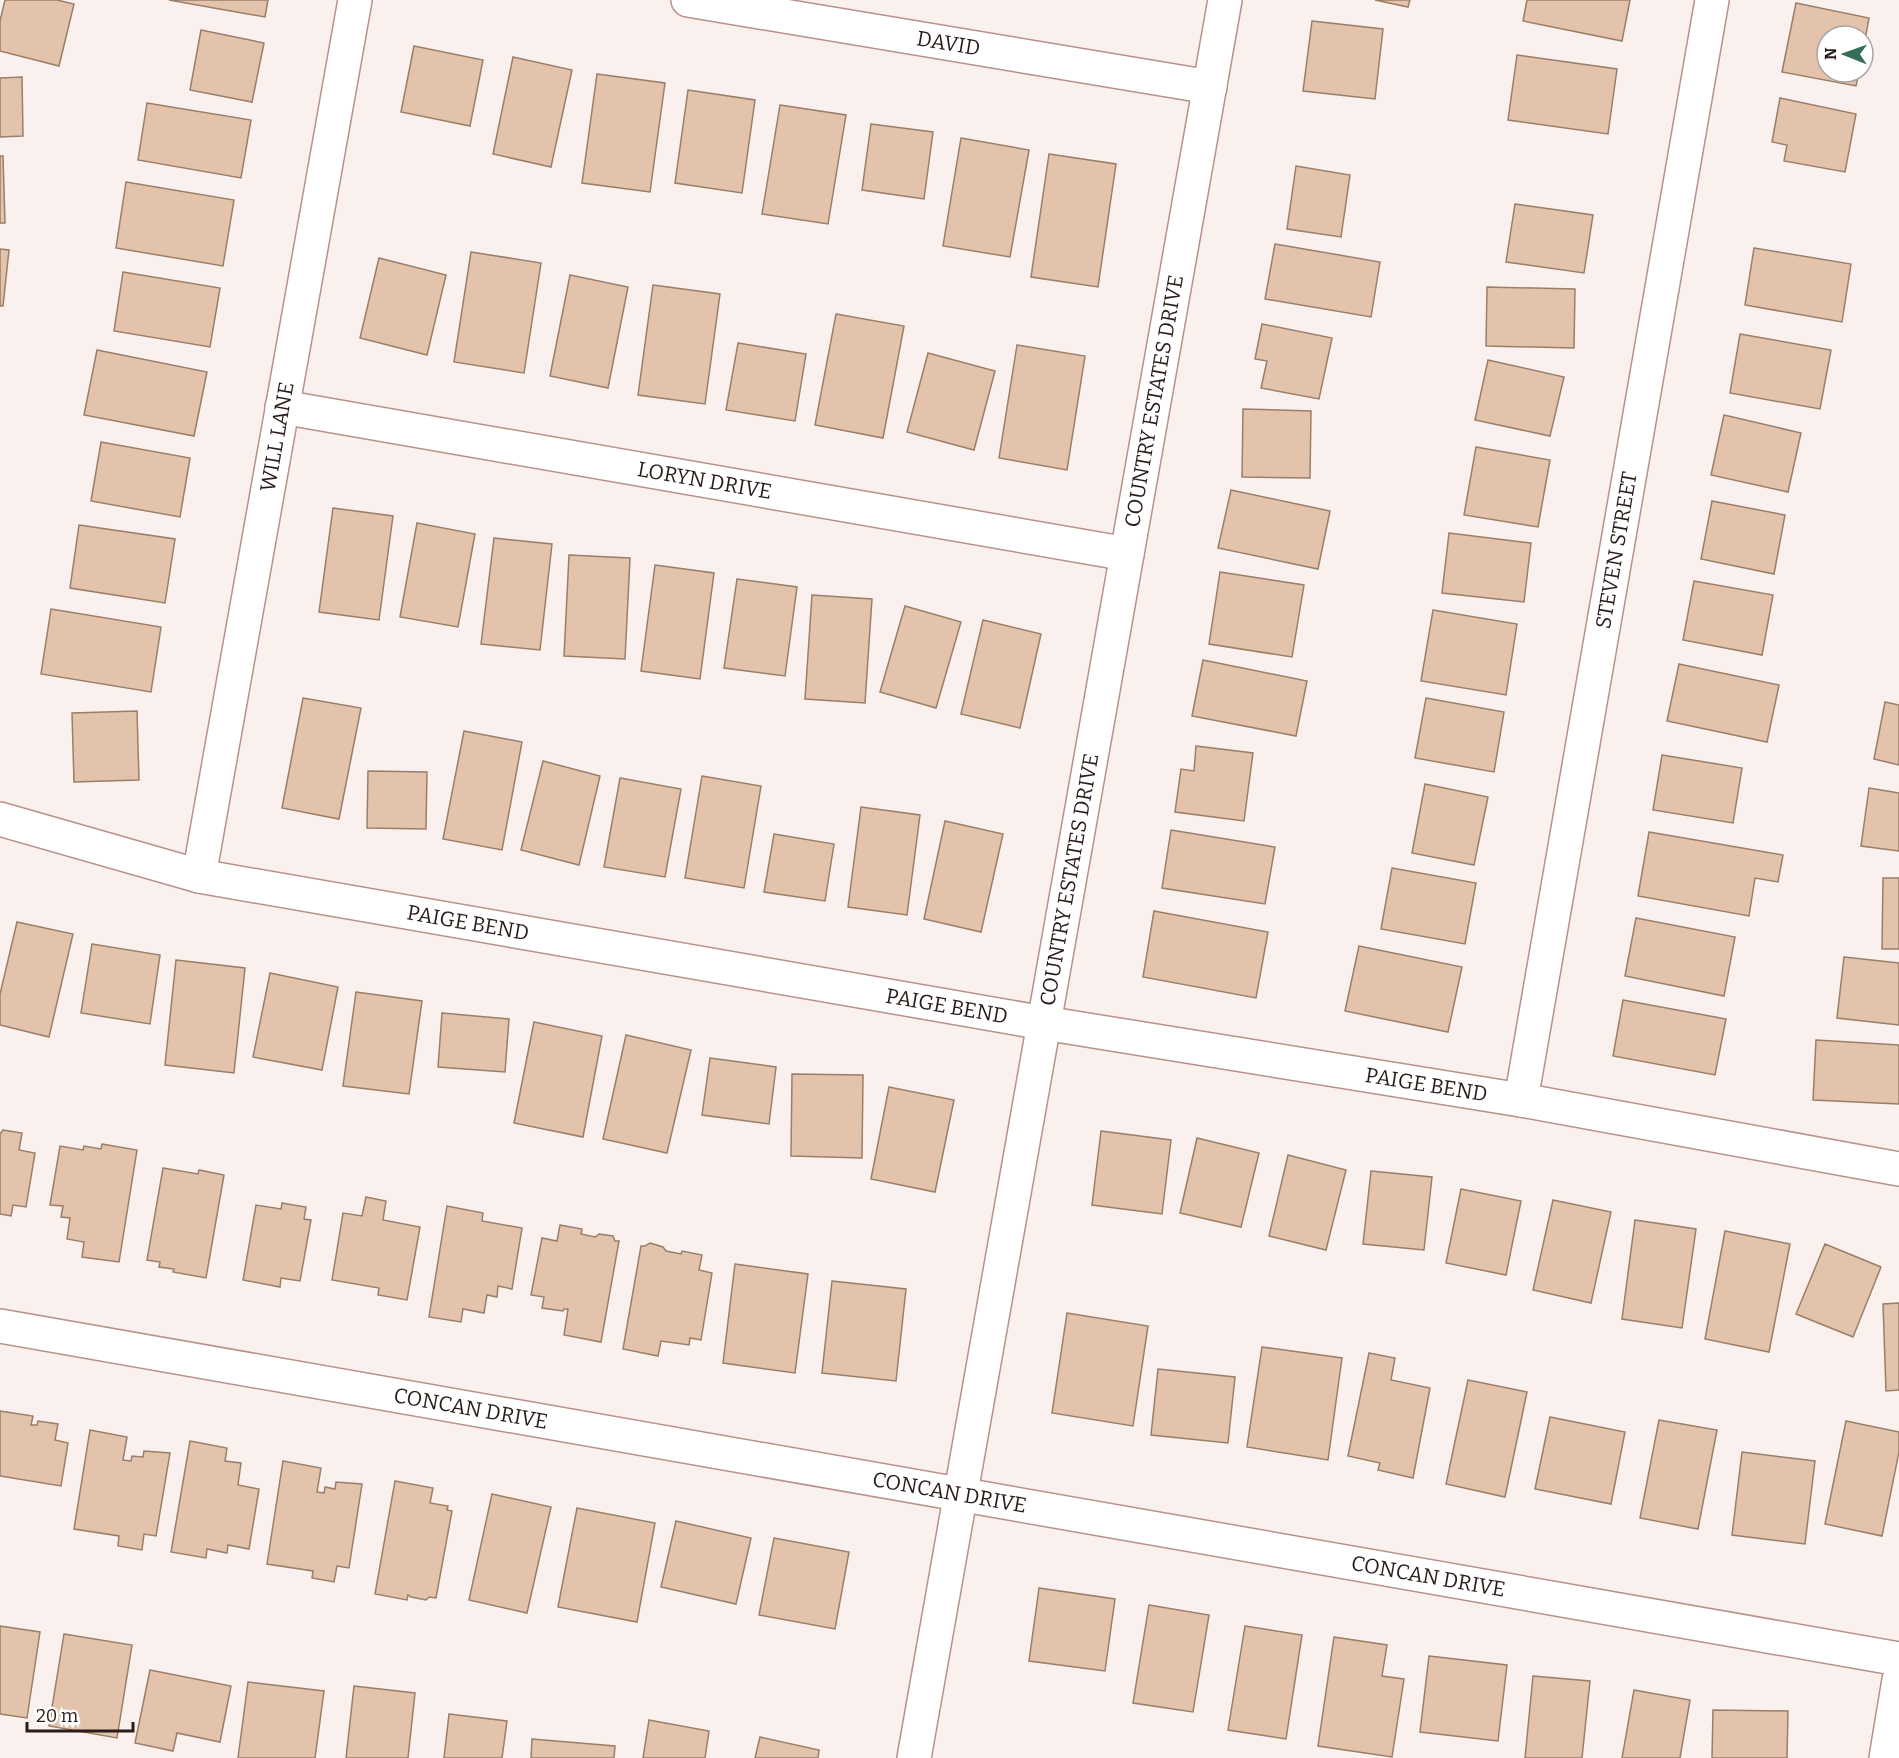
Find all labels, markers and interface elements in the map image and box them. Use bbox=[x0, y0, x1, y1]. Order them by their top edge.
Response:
north arrow bbox=[1815, 24, 1875, 84]
street label: DAVID bbox=[915, 25, 982, 61]
text: N bbox=[1821, 47, 1840, 60]
street label: COUNTRY ESTATES DRIVE bbox=[1119, 273, 1189, 529]
street label: WILL LANE bbox=[255, 380, 300, 494]
street label: LORYN DRIVE bbox=[636, 456, 774, 505]
street label: STEVEN STREET bbox=[1590, 470, 1643, 631]
street label: COUNTRY ESTATES DRIVE bbox=[1034, 751, 1104, 1008]
street label: PAIGE BEND bbox=[405, 899, 531, 946]
street label: PAIGE BEND bbox=[884, 983, 1010, 1029]
street label: PAIGE BEND bbox=[1363, 1062, 1489, 1107]
street label: CONCAN DRIVE bbox=[392, 1382, 550, 1435]
street label: CONCAN DRIVE bbox=[870, 1466, 1029, 1519]
street label: CONCAN DRIVE bbox=[1349, 1550, 1507, 1603]
scale bar bbox=[27, 1695, 134, 1733]
text: 20 m bbox=[36, 1705, 78, 1727]

